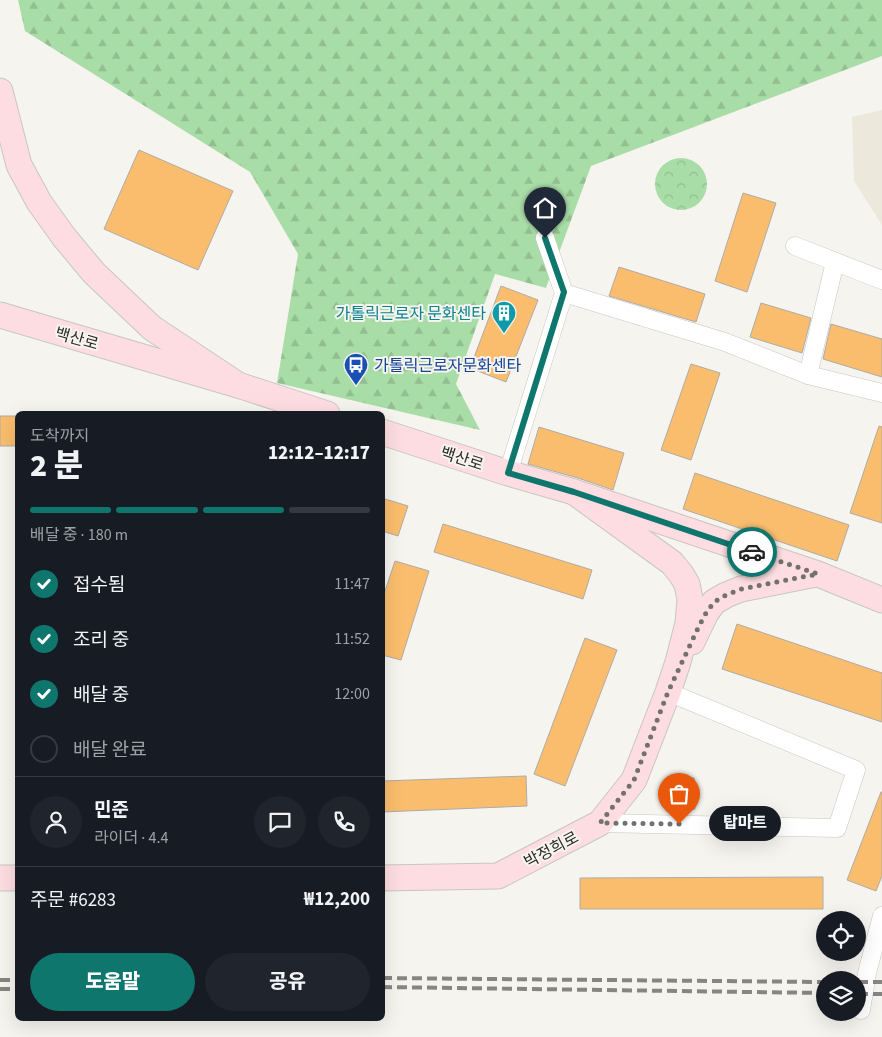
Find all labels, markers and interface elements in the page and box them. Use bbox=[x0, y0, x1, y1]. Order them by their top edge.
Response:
pin bbox=[524, 187, 566, 238]
icon: home bbox=[531, 194, 559, 222]
building icon: 가톨릭근로자 문화센타 bbox=[491, 300, 517, 334]
place label: 가톨릭근로자 문화센타 bbox=[336, 303, 486, 325]
street label: 백산로 bbox=[52, 322, 101, 356]
bus stop icon: 가톨릭근로자문화센타 bbox=[343, 352, 369, 386]
place label: 가톨릭근로자문화센타 bbox=[374, 355, 521, 377]
text: 도착까지 bbox=[30, 425, 89, 447]
text: 12:12–12:17 bbox=[268, 440, 370, 467]
street label: 백산로 bbox=[437, 442, 486, 476]
text: 2 분 bbox=[30, 443, 83, 489]
text: 배달 중 · 180 m bbox=[30, 524, 128, 546]
courier bbox=[727, 527, 777, 577]
icon: car bbox=[738, 538, 766, 566]
icon: check bbox=[30, 570, 58, 598]
text: 접수됨 bbox=[73, 572, 125, 599]
text: 11:47 bbox=[334, 573, 370, 595]
icon: check bbox=[30, 625, 58, 653]
text: 조리 중 bbox=[73, 627, 129, 654]
text: 11:52 bbox=[334, 628, 370, 650]
icon: check bbox=[30, 680, 58, 708]
text: 배달 중 bbox=[73, 682, 129, 709]
text: 12:00 bbox=[334, 683, 370, 705]
text: 배달 완료 bbox=[73, 737, 147, 764]
pin bbox=[658, 773, 700, 824]
icon: bag bbox=[665, 780, 693, 808]
button: person bbox=[30, 796, 82, 848]
button: chat bbox=[254, 796, 306, 848]
button: phone bbox=[318, 796, 370, 848]
text: 민준 bbox=[94, 797, 129, 824]
callout: 탑마트 bbox=[709, 806, 782, 842]
text: 탑마트 bbox=[723, 812, 767, 834]
street label: 박정희로 bbox=[520, 826, 583, 873]
text: 라이더 · 4.4 bbox=[94, 827, 168, 849]
text: ₩12,200 bbox=[304, 886, 370, 913]
text: 주문 #6283 bbox=[30, 887, 116, 914]
map controls bbox=[816, 911, 866, 1021]
button: locate bbox=[816, 911, 866, 961]
button: 도움말 bbox=[30, 953, 195, 1011]
button: 공유 bbox=[205, 953, 370, 1011]
button: layers bbox=[816, 971, 866, 1021]

